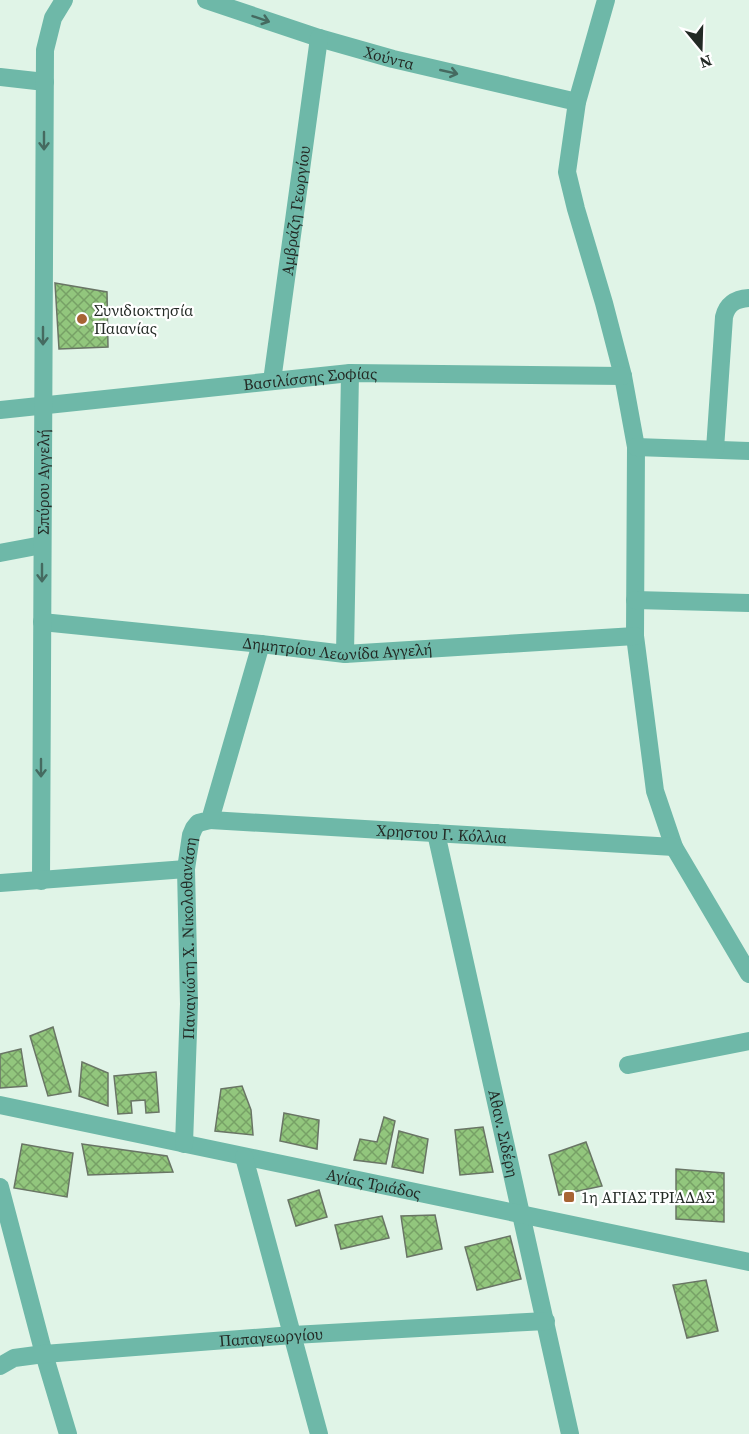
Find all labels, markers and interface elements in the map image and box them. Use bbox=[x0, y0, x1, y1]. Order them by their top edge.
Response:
one-way arrow bbox=[251, 15, 270, 26]
north arrow bbox=[671, 18, 731, 78]
street label: Χούντα bbox=[361, 40, 416, 75]
text: N bbox=[696, 50, 715, 75]
one-way arrow bbox=[439, 66, 458, 78]
one-way arrow bbox=[38, 130, 50, 150]
street label: Αμβράζη Γεωργίου bbox=[276, 144, 315, 277]
place label: Συνιδιοκτησία Παιανίας bbox=[94, 299, 193, 339]
marker: Συνιδιοκτησία Παιανίας bbox=[75, 312, 89, 326]
one-way arrow bbox=[37, 325, 49, 345]
street label: Βασιλίσσης Σοφίας bbox=[242, 362, 377, 395]
street label: Σπύρου Αγγελή bbox=[32, 429, 54, 535]
one-way arrow bbox=[36, 562, 48, 582]
street label: Δημητρίου Λεωνίδα Αγγελή bbox=[242, 631, 433, 665]
one-way arrow bbox=[35, 757, 47, 777]
street label: Χρηστου Γ. Κόλλια bbox=[376, 819, 508, 848]
street label: Παναγιώτη Χ. Νικολοθανάση bbox=[175, 836, 202, 1040]
street label: Αθαν. Σιδέρη bbox=[483, 1087, 524, 1179]
street label: Αγίας Τριάδος bbox=[325, 1163, 423, 1204]
place label: 1η ΑΓΙΑΣ ΤΡΙΑΔΑΣ bbox=[581, 1186, 715, 1208]
marker: 1η ΑΓΙΑΣ ΤΡΙΑΔΑΣ bbox=[562, 1190, 576, 1204]
street label: Παπαγεωργίου bbox=[218, 1322, 323, 1352]

